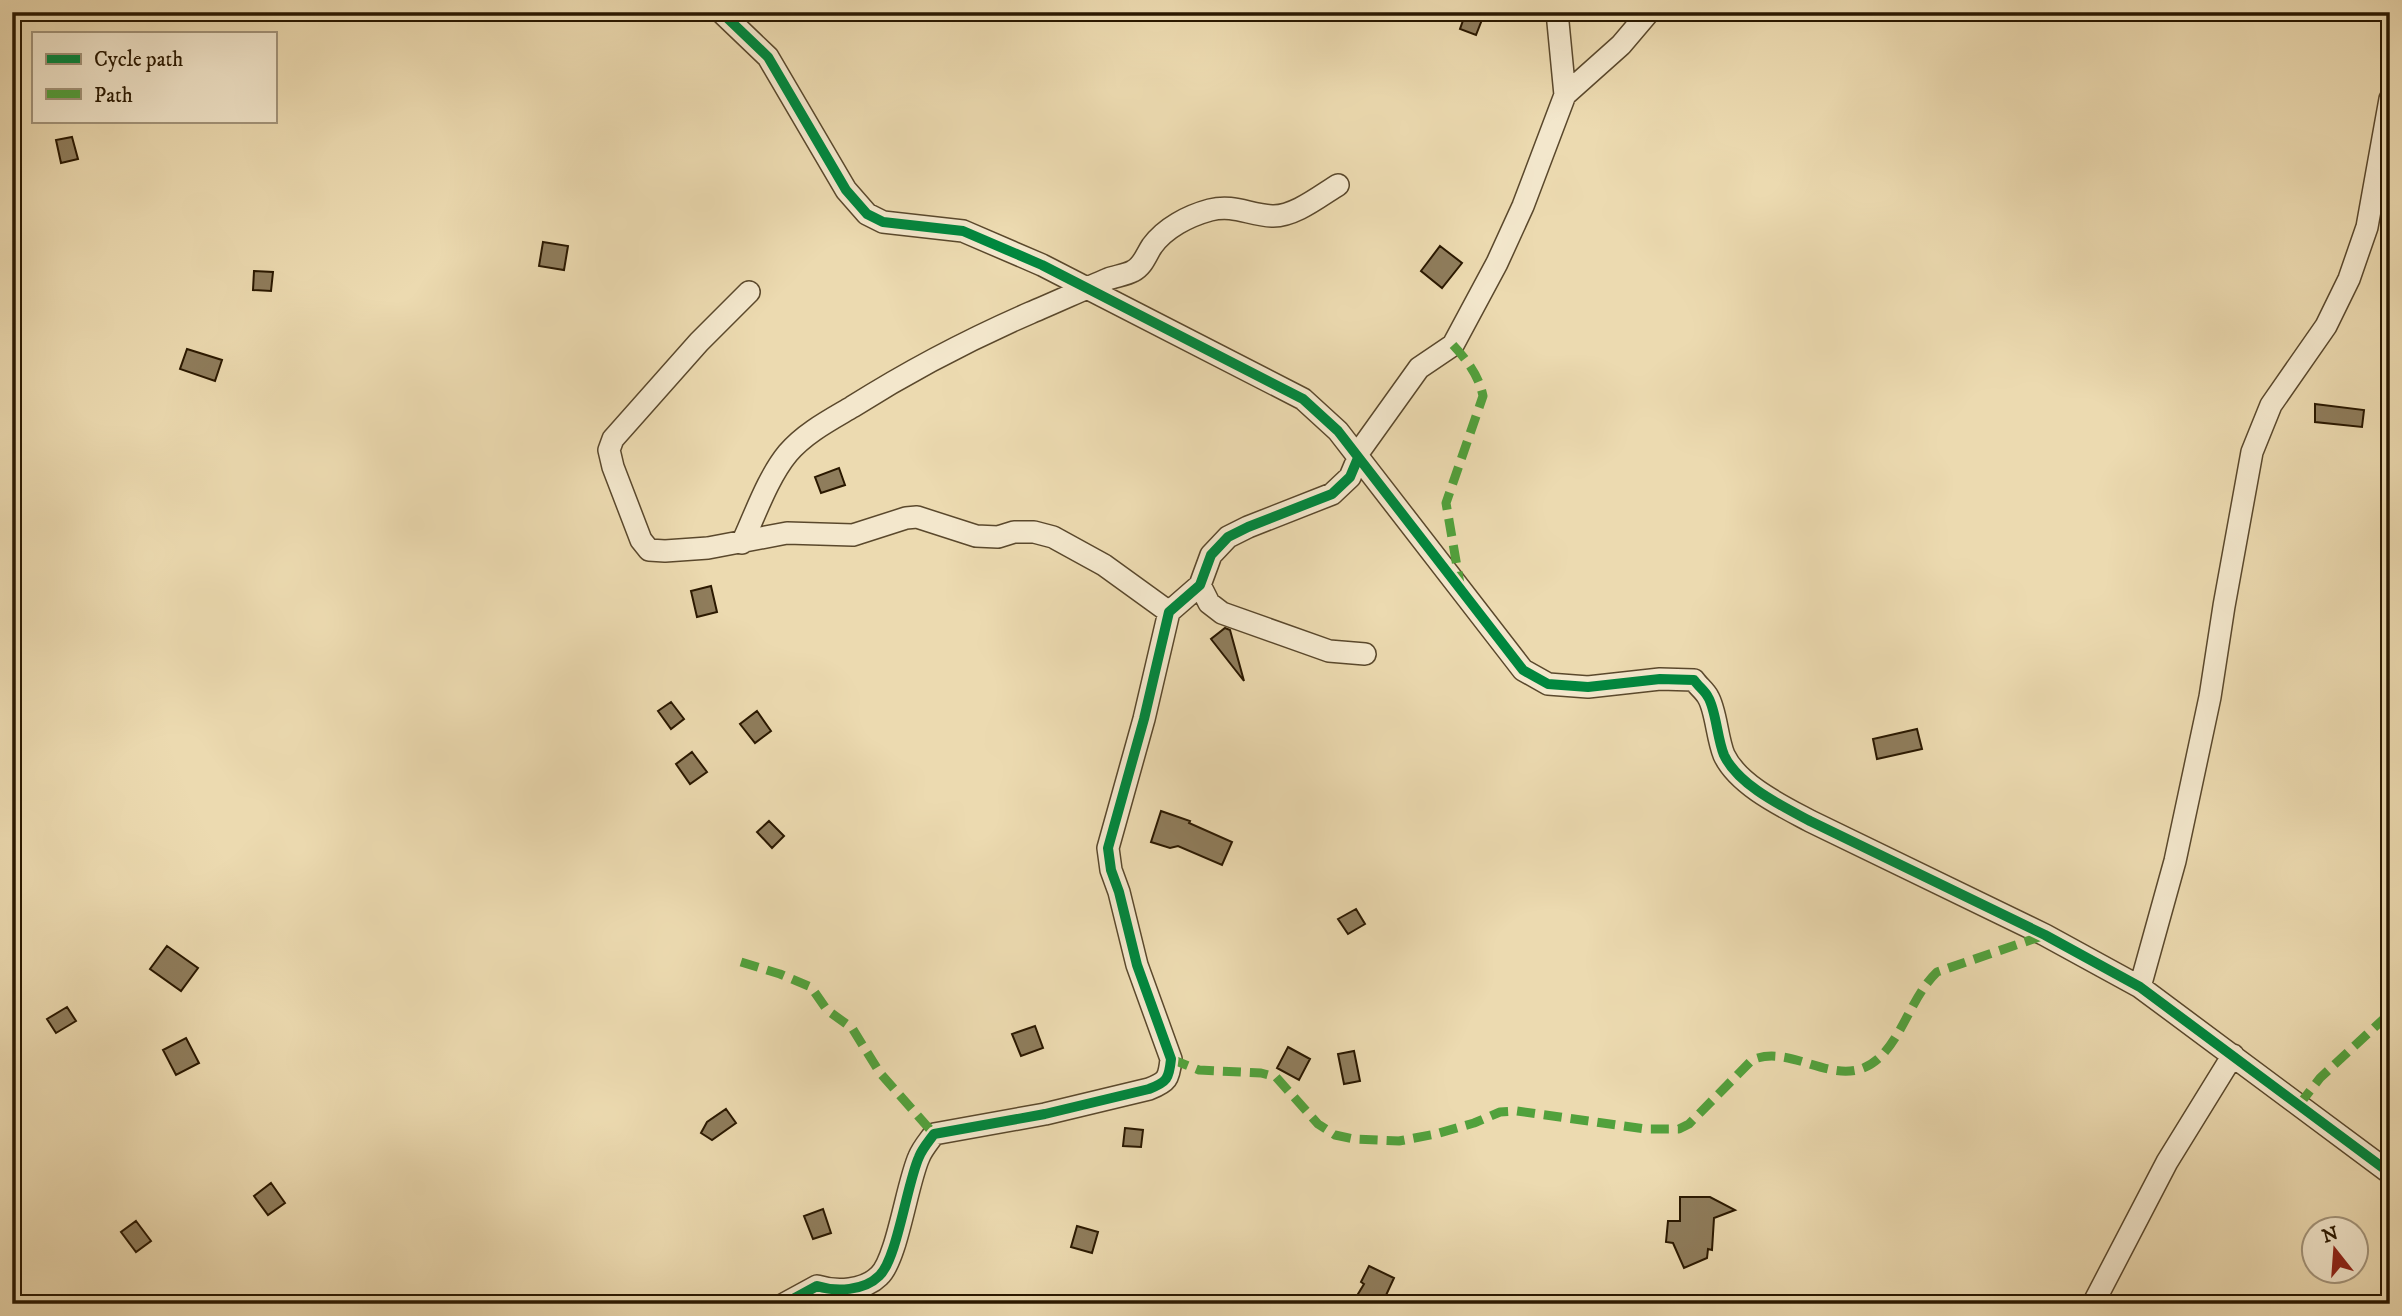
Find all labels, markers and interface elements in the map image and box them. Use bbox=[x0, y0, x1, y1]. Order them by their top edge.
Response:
legend bbox=[32, 32, 276, 122]
text: Cycle path bbox=[94, 47, 183, 73]
text: Path bbox=[94, 83, 133, 109]
north arrow bbox=[2300, 1214, 2370, 1284]
text: N bbox=[2320, 1222, 2342, 1248]

